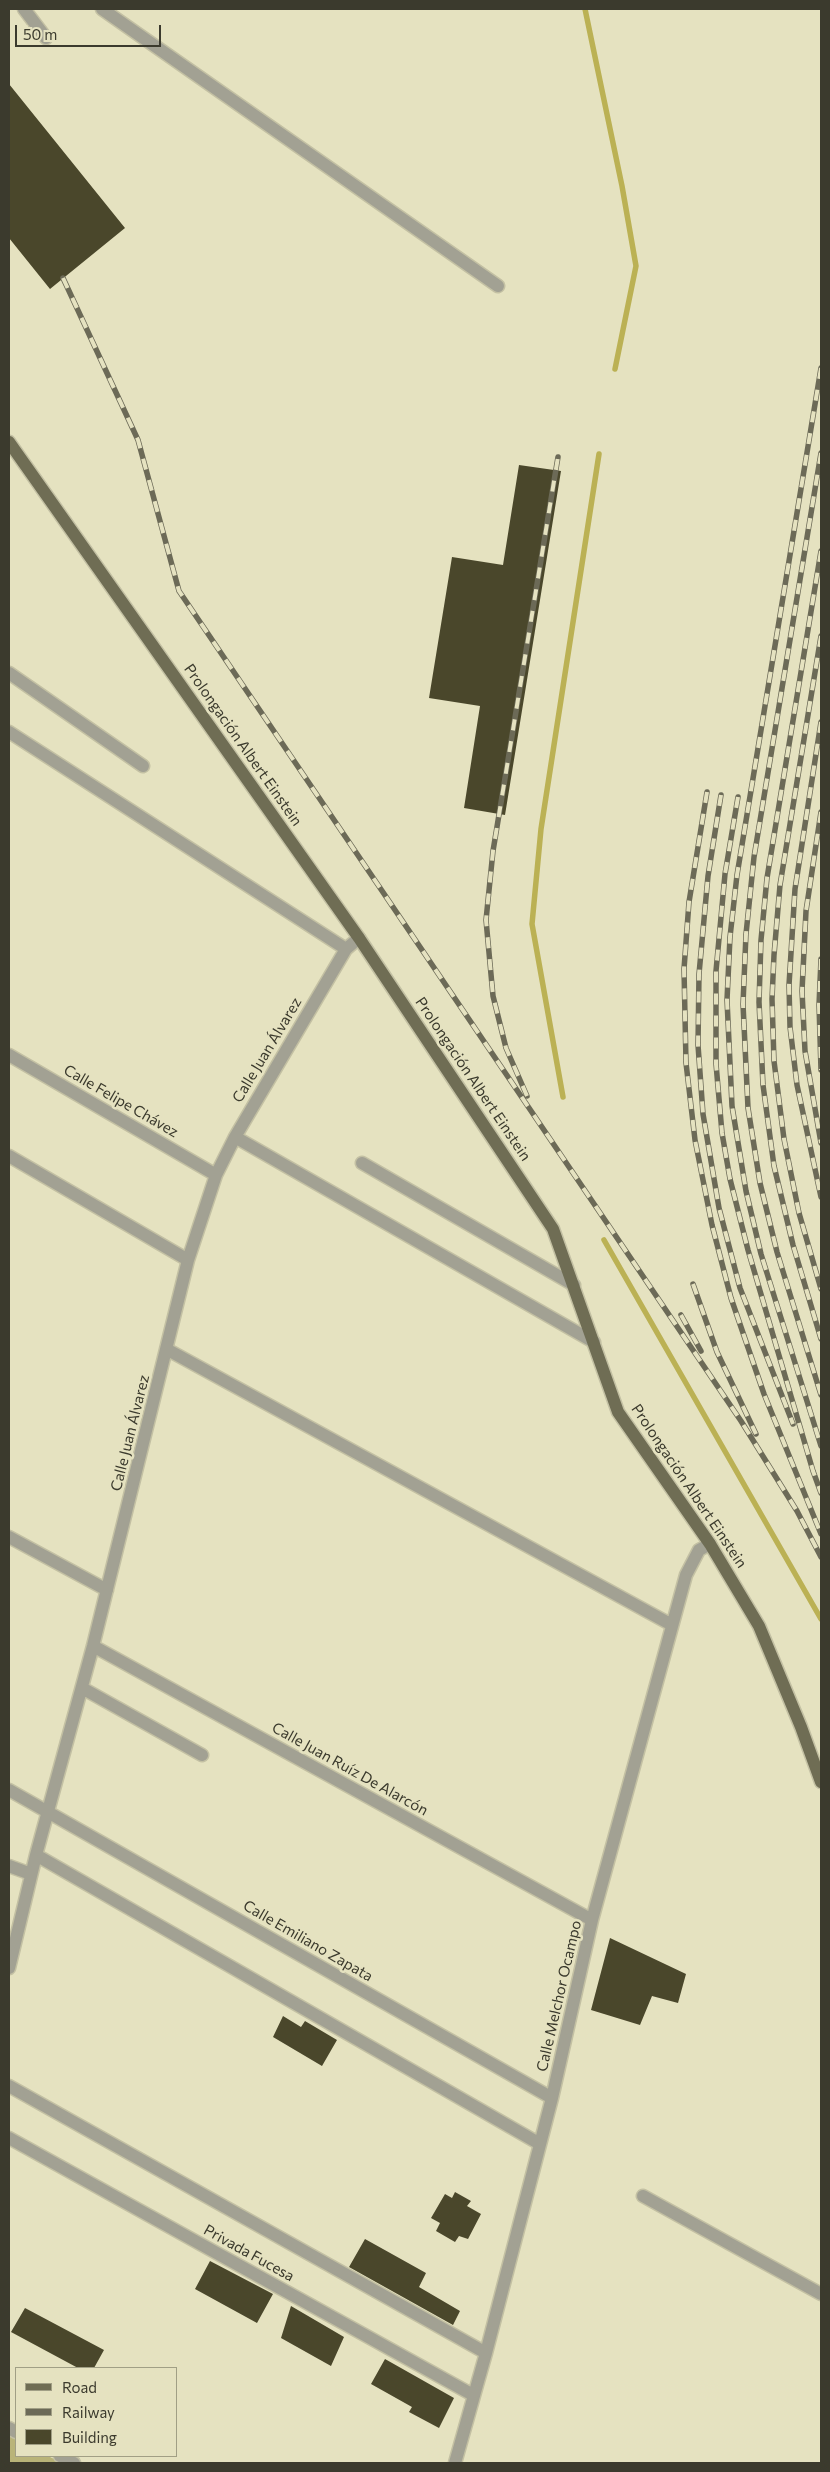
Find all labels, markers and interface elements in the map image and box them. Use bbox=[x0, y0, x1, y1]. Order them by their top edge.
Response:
scale bar bbox=[18, 15, 164, 47]
text: 50 m bbox=[23, 25, 57, 43]
street label: Prolongación Albert Einstein bbox=[180, 661, 306, 829]
street label: Calle Juan Álvarez bbox=[229, 994, 305, 1106]
street label: Prolongación Albert Einstein bbox=[411, 994, 535, 1164]
street label: Calle Felipe Chávez bbox=[61, 1061, 181, 1141]
street label: Calle Juan Álvarez bbox=[107, 1373, 153, 1493]
street label: Prolongación Albert Einstein bbox=[627, 1401, 751, 1571]
street label: Calle Juan Ruíz De Alarcón bbox=[269, 1719, 431, 1819]
street label: Calle Emiliano Zapata bbox=[240, 1896, 376, 1986]
street label: Calle Melchor Ocampo bbox=[533, 1919, 585, 2073]
street label: Privada Fucesa bbox=[201, 2221, 297, 2285]
legend bbox=[15, 2367, 178, 2457]
text: Road bbox=[62, 2378, 97, 2396]
text: Railway bbox=[62, 2403, 115, 2421]
text: Building bbox=[62, 2428, 117, 2446]

